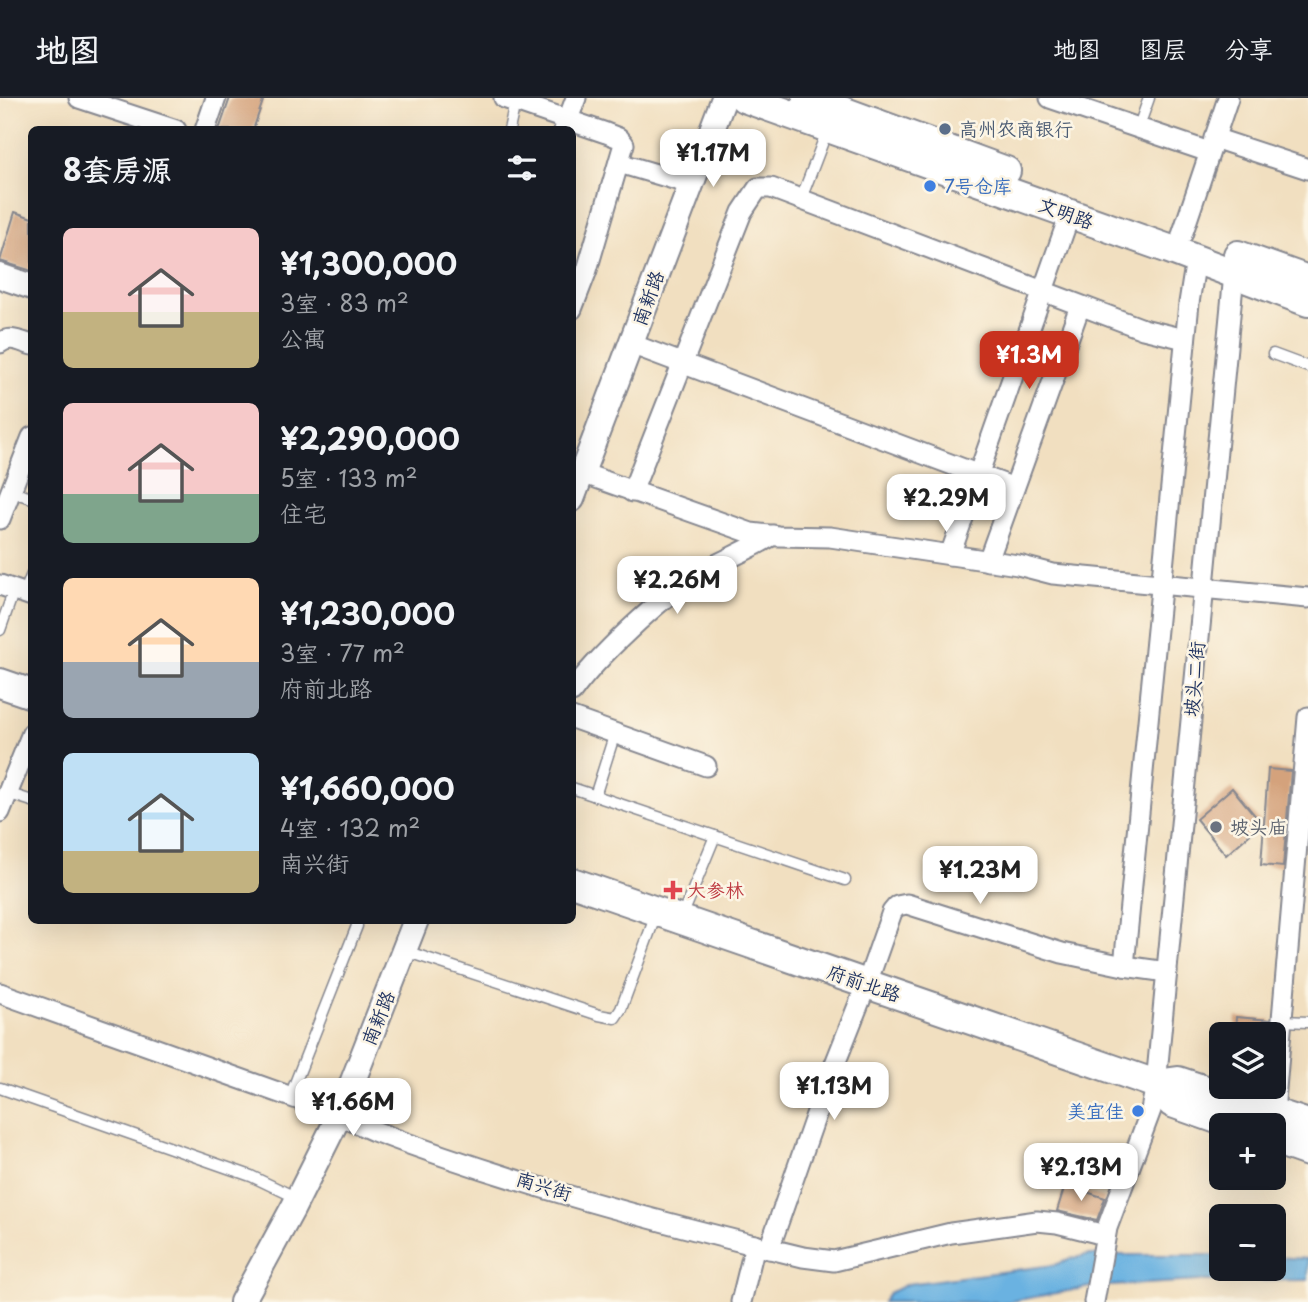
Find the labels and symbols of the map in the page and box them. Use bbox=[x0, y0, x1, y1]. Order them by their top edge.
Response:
place label: 高州农商银行 bbox=[959, 114, 1073, 142]
marker: 高州农商银行 bbox=[937, 121, 953, 137]
pin: ¥1.17M bbox=[656, 130, 770, 189]
place label: 7号仓库 bbox=[944, 171, 1012, 199]
marker: 7号仓库 bbox=[922, 178, 938, 194]
street label: 文明路 bbox=[1035, 189, 1098, 235]
street label: 南新路 bbox=[624, 266, 670, 329]
pin: ¥1.3M bbox=[980, 331, 1078, 391]
pin: ¥2.29M bbox=[889, 474, 1003, 534]
pin: ¥2.26M bbox=[620, 556, 734, 616]
street label: 坡头二街 bbox=[1176, 640, 1210, 718]
place label: 坡头庙 bbox=[1230, 812, 1287, 840]
marker: 坡头庙 bbox=[1208, 819, 1224, 835]
pin: ¥1.23M bbox=[923, 846, 1037, 906]
place label: 大参林 bbox=[687, 875, 744, 903]
marker: 大参林 bbox=[665, 882, 681, 898]
street label: 府前北路 bbox=[824, 956, 905, 1008]
street label: 南新路 bbox=[353, 986, 401, 1049]
pin: ¥1.13M bbox=[777, 1062, 891, 1122]
pin: ¥1.66M bbox=[296, 1079, 410, 1138]
place label: 美宜佳 bbox=[1067, 1096, 1124, 1124]
marker: 美宜佳 bbox=[1130, 1103, 1146, 1119]
pin: ¥2.13M bbox=[1024, 1144, 1138, 1203]
street label: 南兴街 bbox=[513, 1163, 576, 1207]

